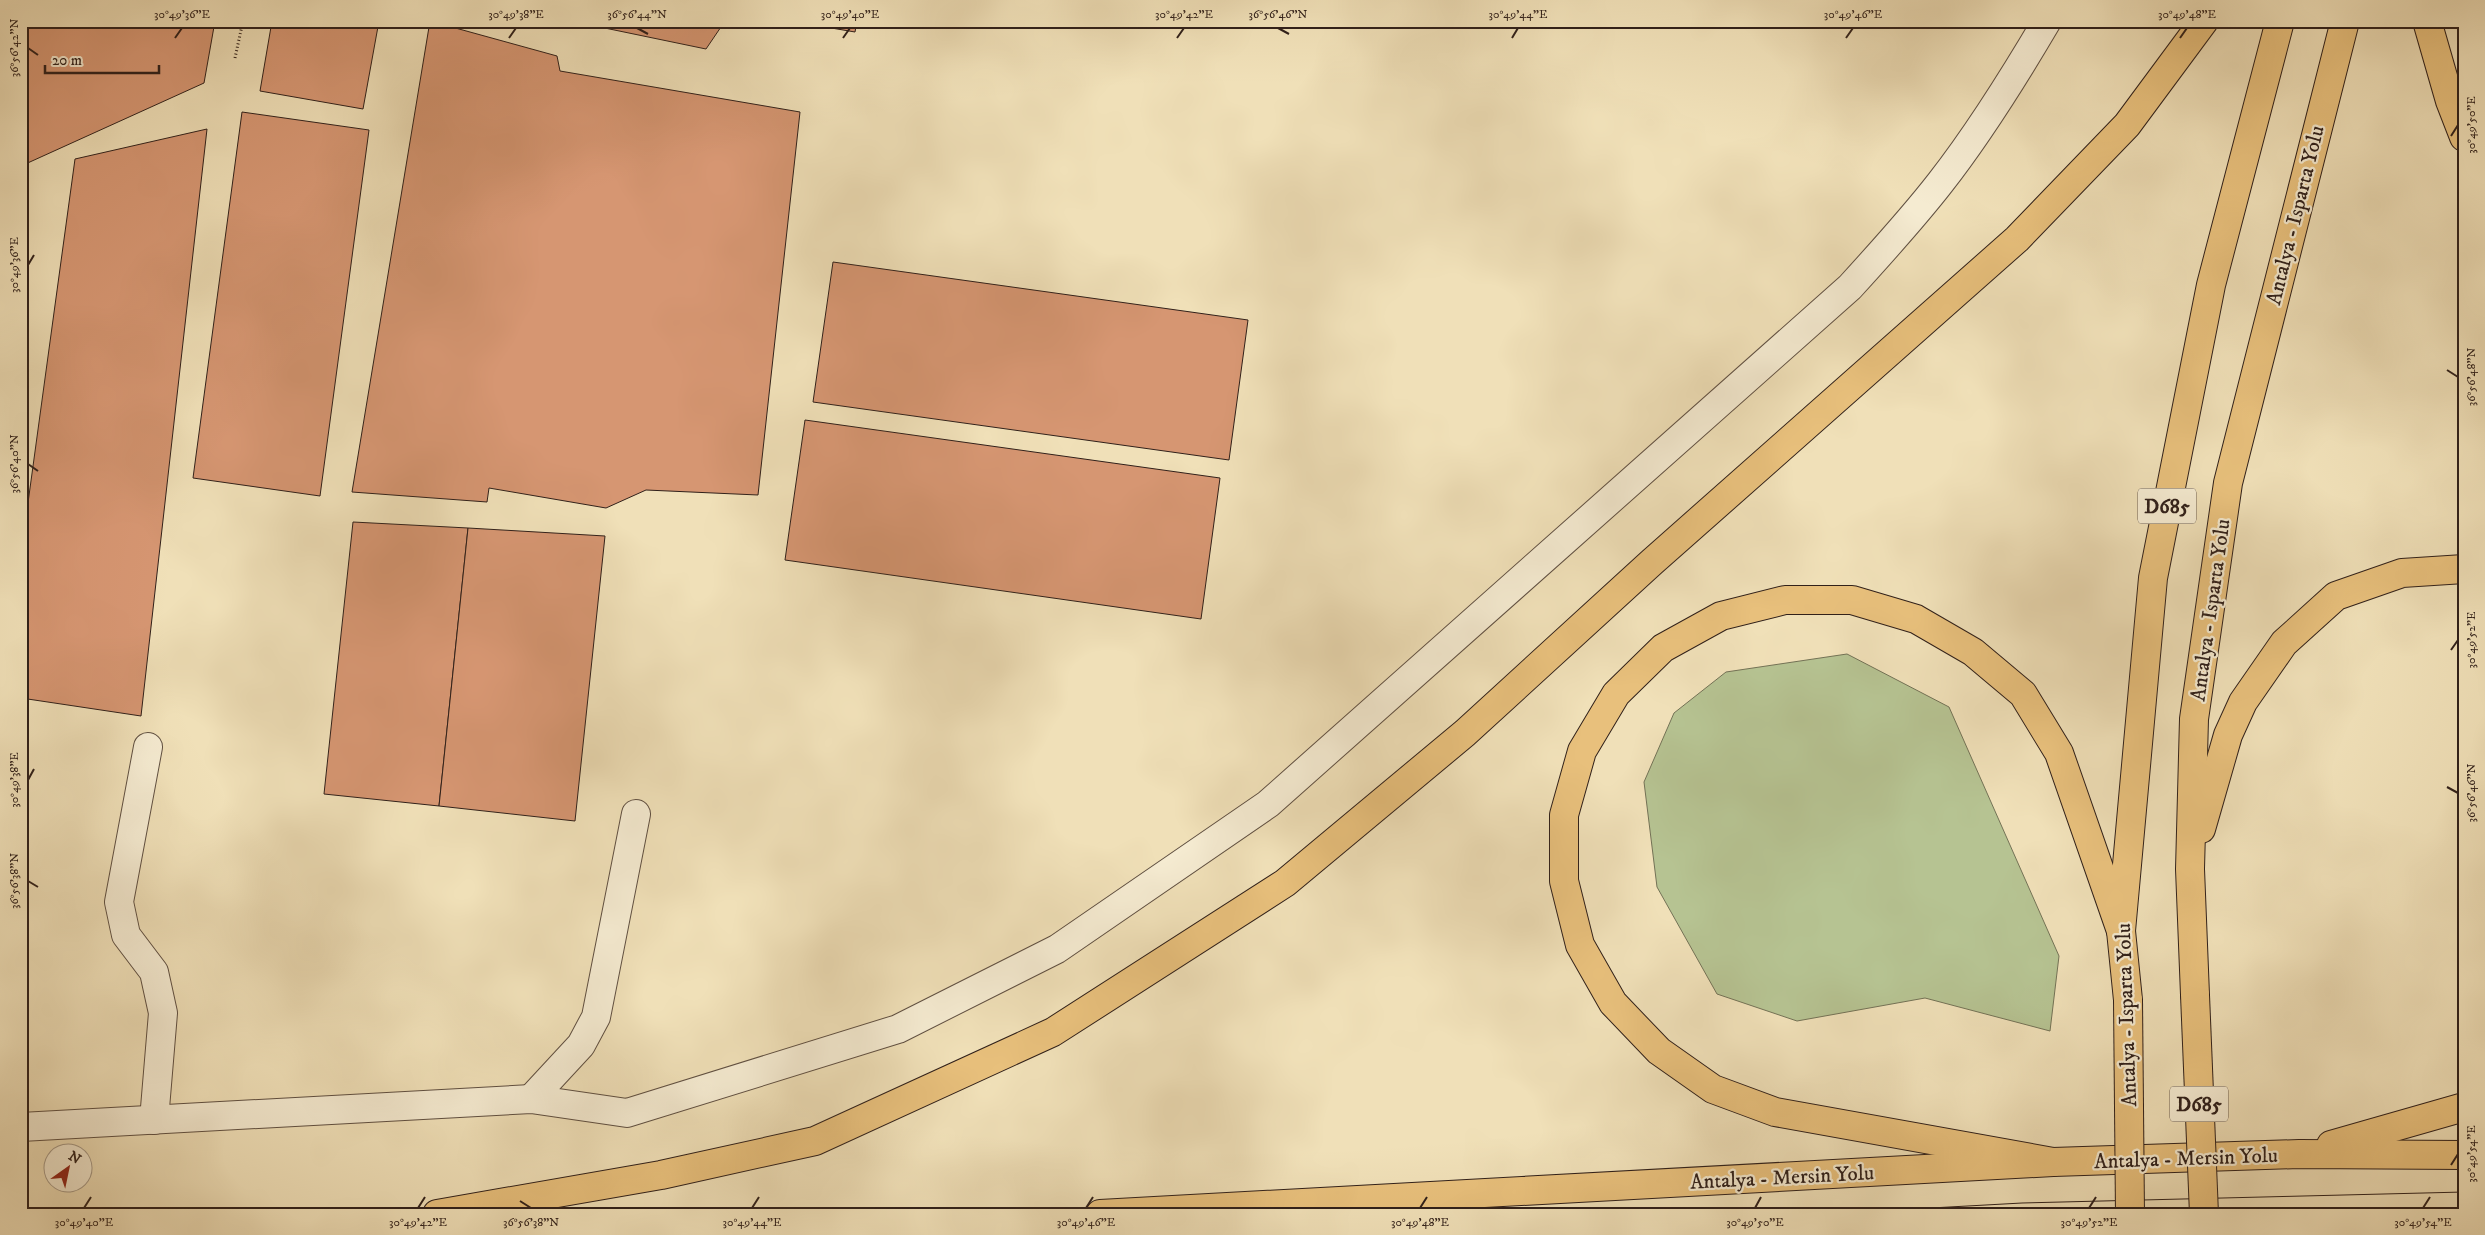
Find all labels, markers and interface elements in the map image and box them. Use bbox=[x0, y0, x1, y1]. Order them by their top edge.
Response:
text: 30°49'36"E bbox=[154, 7, 210, 22]
text: 30°49'38"E bbox=[488, 7, 544, 22]
text: 36°56'44"N bbox=[607, 7, 667, 22]
text: 30°49'40"E bbox=[821, 7, 880, 22]
text: 30°49'42"E bbox=[1155, 7, 1214, 22]
text: 36°56'46"N bbox=[1249, 7, 1308, 22]
text: 30°49'44"E bbox=[1488, 7, 1548, 22]
text: 30°49'46"E bbox=[1824, 7, 1883, 22]
text: 30°49'48"E bbox=[2158, 7, 2217, 22]
text: 36°56'42"N bbox=[7, 19, 22, 77]
scale bar bbox=[45, 42, 159, 74]
text: 20 m bbox=[52, 51, 82, 70]
text: 30°49'50"E bbox=[2464, 96, 2479, 154]
street label: Antalya - Isparta Yolu bbox=[2261, 123, 2331, 308]
text: 30°49'36"E bbox=[7, 237, 22, 293]
text: 36°56'48"N bbox=[2464, 348, 2479, 406]
text: 36°56'40"N bbox=[7, 434, 22, 494]
road number: D685 bbox=[2138, 488, 2196, 524]
street label: Antalya - Isparta Yolu bbox=[2185, 517, 2237, 703]
text: 30°49'52"E bbox=[2464, 611, 2479, 669]
text: 30°49'38"E bbox=[7, 752, 22, 808]
text: 36°56'46"N bbox=[2464, 763, 2479, 822]
text: 36°56'38"N bbox=[7, 853, 22, 909]
street label: Antalya - Isparta Yolu bbox=[2111, 923, 2143, 1107]
road number: D685 bbox=[2170, 1086, 2228, 1122]
text: 30°49'54"E bbox=[2464, 1125, 2479, 1183]
north arrow bbox=[42, 1142, 92, 1192]
street label: Antalya - Mersin Yolu bbox=[2094, 1143, 2278, 1175]
text: N bbox=[65, 1147, 85, 1169]
street label: Antalya - Mersin Yolu bbox=[1689, 1160, 1875, 1196]
text: 30°49'40"E bbox=[55, 1215, 114, 1230]
text: 30°49'42"E bbox=[389, 1215, 448, 1230]
text: 36°56'38"N bbox=[503, 1215, 559, 1230]
text: 30°49'44"E bbox=[722, 1215, 782, 1230]
text: 30°49'46"E bbox=[1057, 1215, 1116, 1230]
text: 30°49'48"E bbox=[1391, 1215, 1450, 1230]
text: 30°49'50"E bbox=[1726, 1215, 1784, 1230]
text: 30°49'52"E bbox=[2060, 1215, 2118, 1230]
text: 30°49'54"E bbox=[2394, 1215, 2452, 1230]

